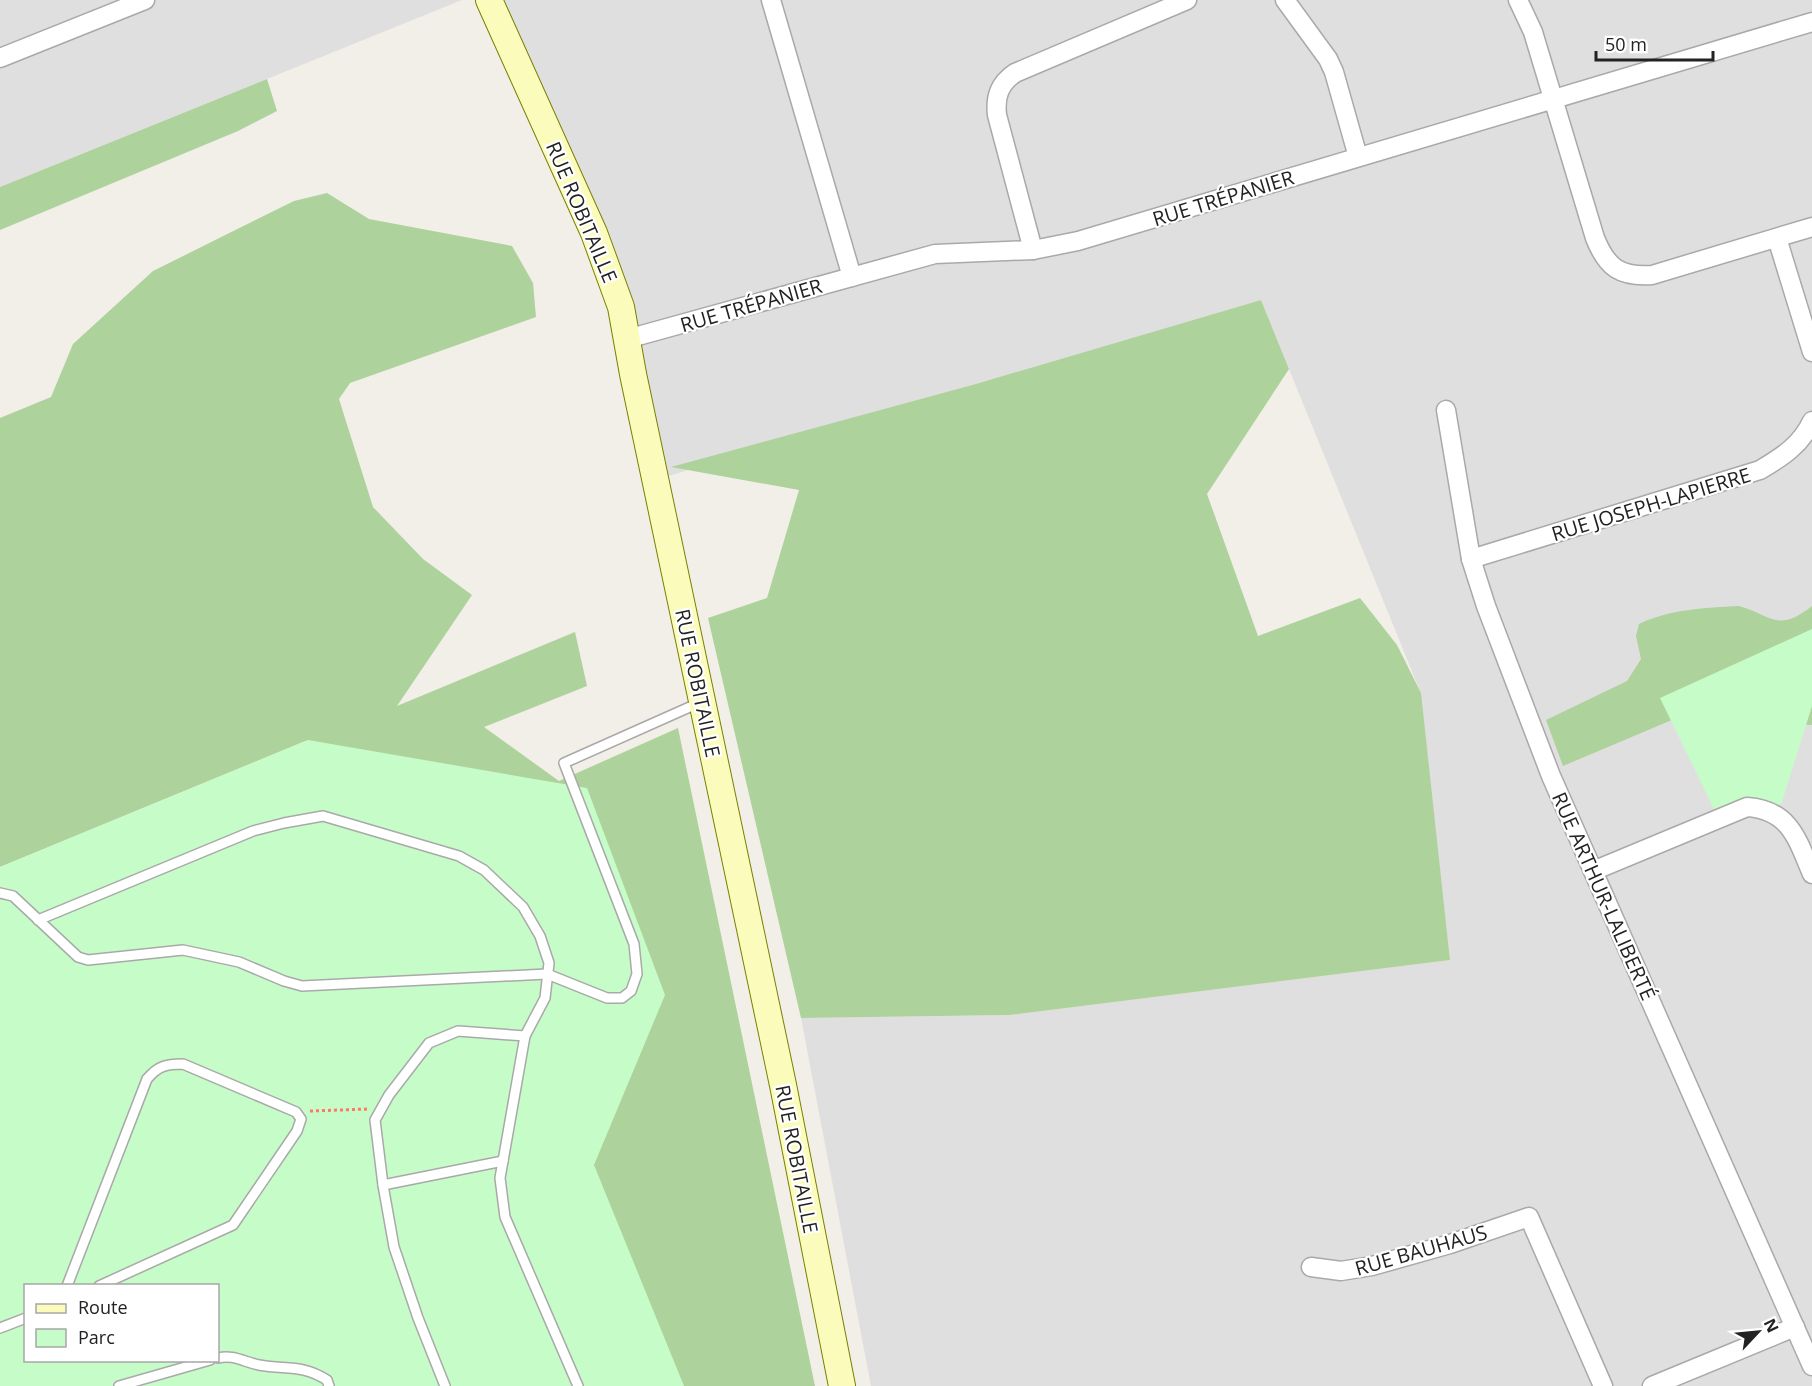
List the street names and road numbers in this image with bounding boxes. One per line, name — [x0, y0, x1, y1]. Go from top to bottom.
street label: RUE ROBITAILLE — [540, 137, 624, 287]
street label: RUE TRÉPANIER — [1149, 163, 1298, 232]
street label: RUE TRÉPANIER — [677, 272, 826, 338]
street label: RUE JOSEPH-LAPIERRE — [1548, 461, 1754, 547]
street label: RUE ROBITAILLE — [669, 606, 727, 760]
street label: RUE ARTHUR-LALIBERTÉ — [1546, 788, 1662, 1004]
street label: RUE ROBITAILLE — [769, 1082, 825, 1236]
street label: RUE BAUHAUS — [1352, 1218, 1490, 1282]

